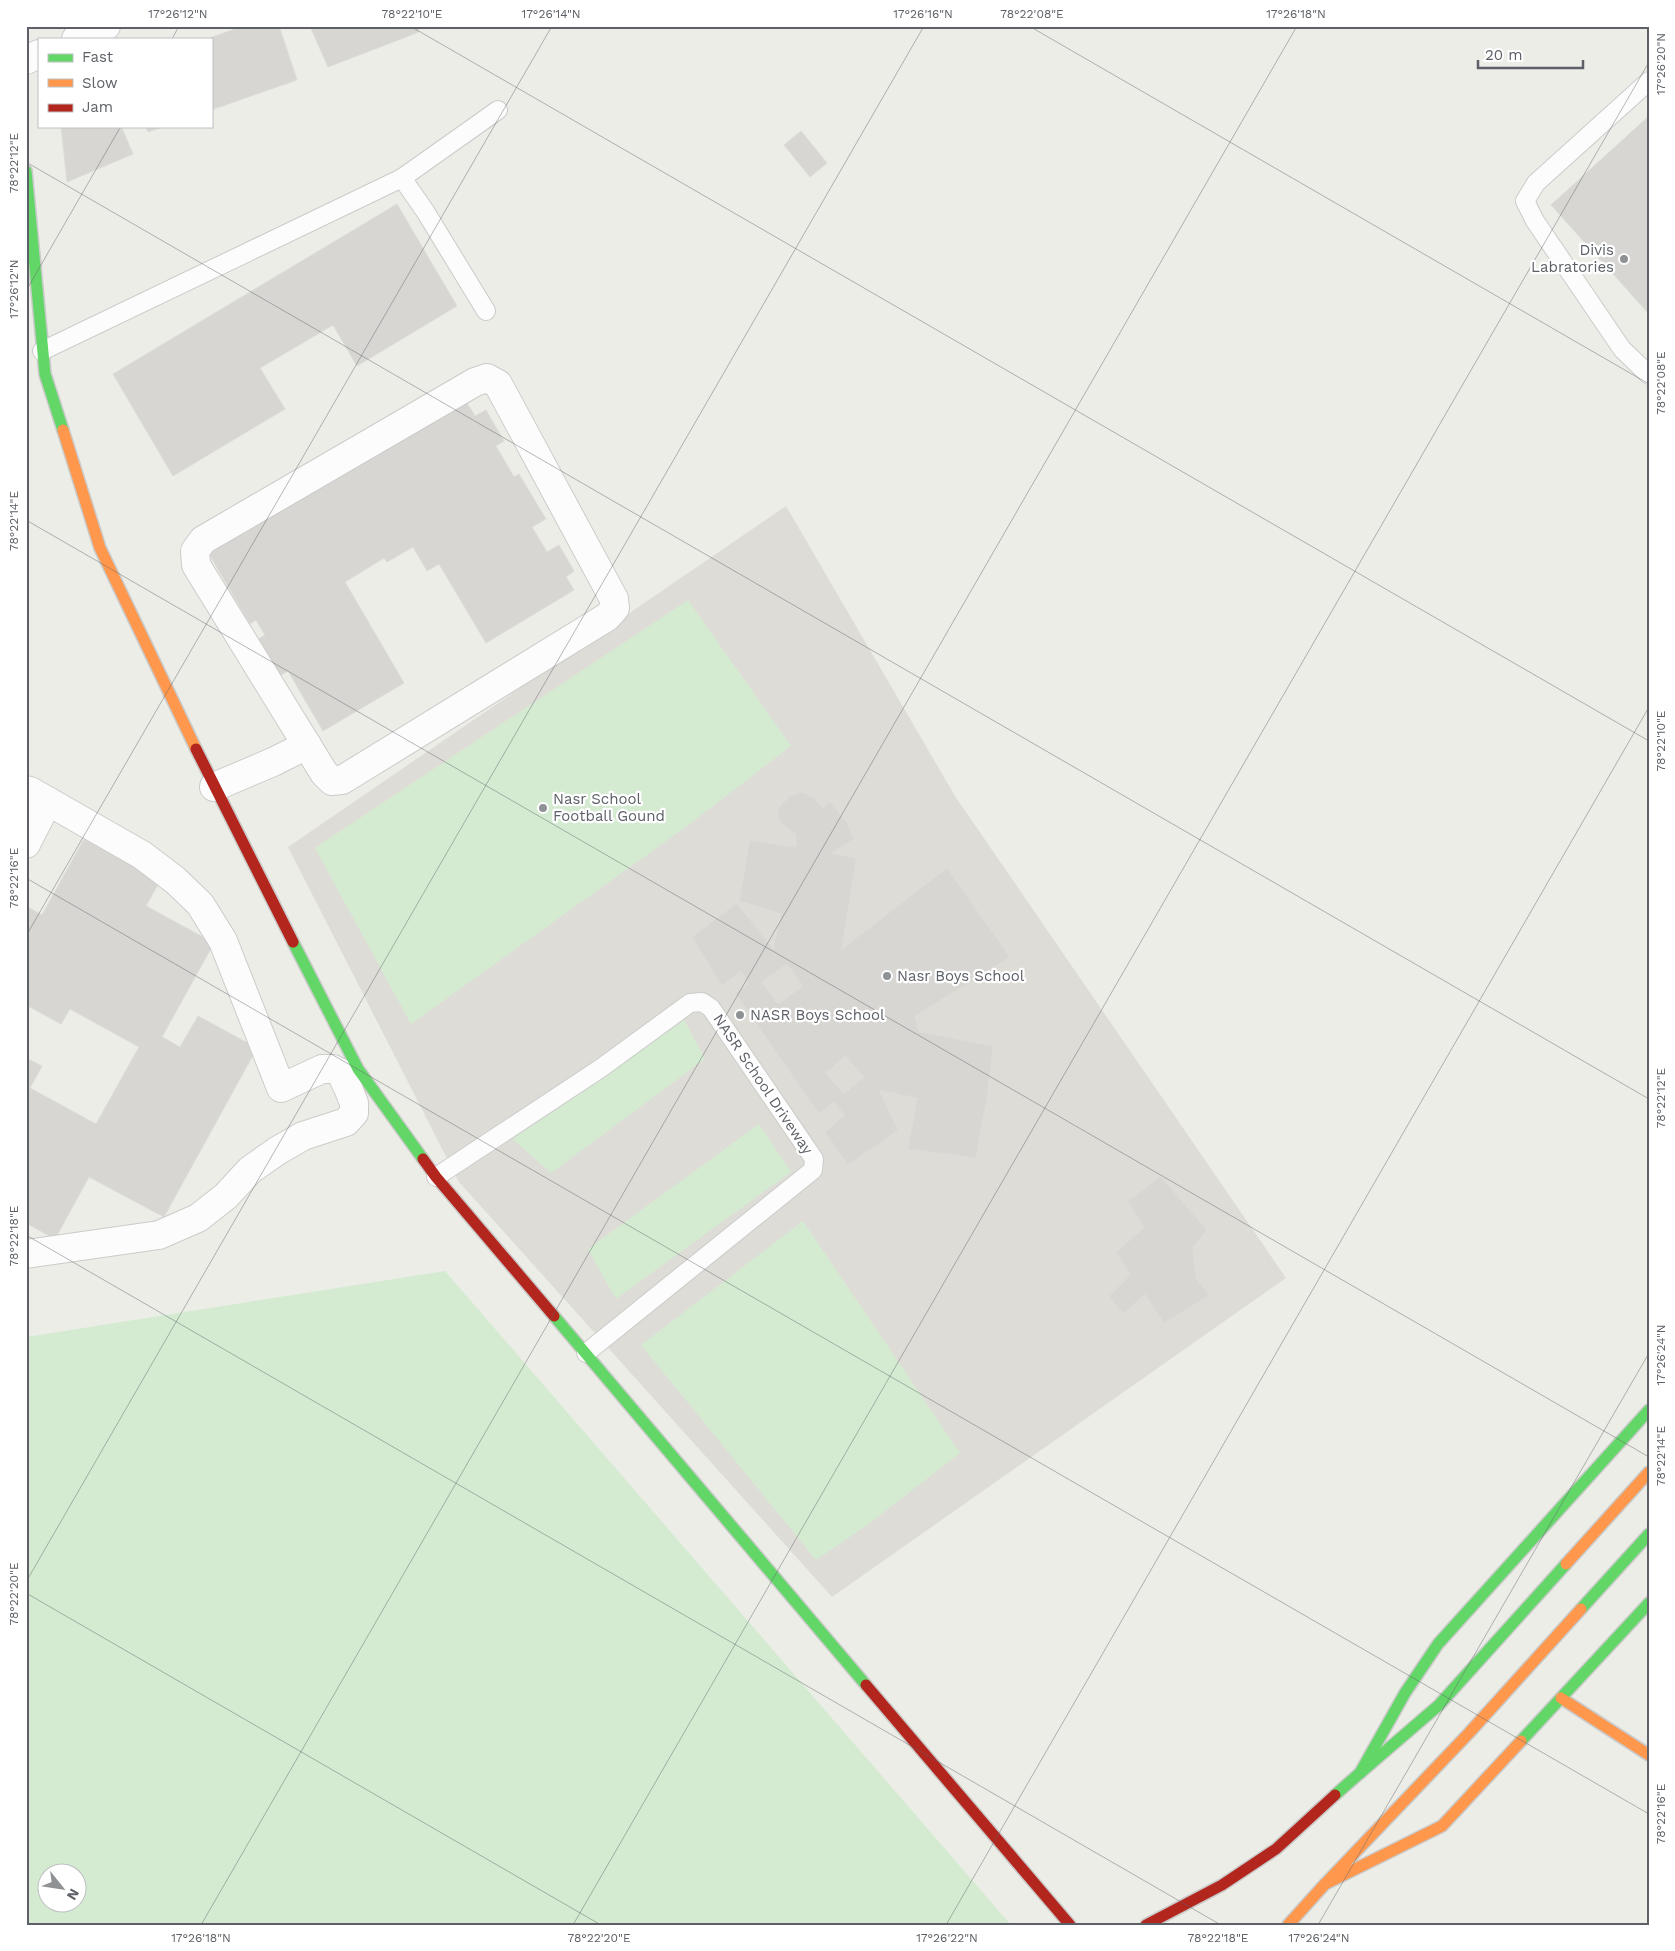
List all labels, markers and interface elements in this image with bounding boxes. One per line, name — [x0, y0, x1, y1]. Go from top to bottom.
text: 17°26'12"N — [148, 7, 208, 21]
text: 78°22'10"E — [382, 7, 443, 21]
text: 17°26'14"N — [521, 7, 581, 21]
text: 17°26'16"N — [893, 7, 953, 21]
text: 78°22'08"E — [1000, 7, 1064, 21]
text: 17°26'18"N — [1266, 7, 1326, 21]
text: 17°26'20"N — [1654, 33, 1668, 95]
legend — [38, 38, 212, 128]
scale bar — [1478, 38, 1582, 70]
text: 20 m — [1485, 46, 1523, 64]
text: Fast — [82, 48, 114, 66]
text: Slow — [82, 74, 118, 92]
text: Jam — [82, 98, 113, 116]
text: 78°22'12"E — [7, 132, 21, 193]
place label: Divis Labratories — [1531, 241, 1614, 276]
marker: Divis Labratories — [1618, 253, 1630, 265]
text: 17°26'12"N — [7, 259, 21, 319]
text: 78°22'08"E — [1654, 351, 1668, 415]
text: 78°22'14"E — [7, 491, 21, 551]
text: 78°22'10"E — [1654, 710, 1668, 771]
place label: Nasr School Football Gound — [553, 790, 665, 825]
marker: Nasr School Football Gound — [537, 802, 549, 814]
text: 78°22'16"E — [7, 847, 21, 908]
place label: Nasr Boys School — [897, 967, 1025, 985]
marker: Nasr Boys School — [881, 970, 893, 982]
place label: NASR Boys School — [750, 1006, 885, 1024]
marker: NASR Boys School — [734, 1009, 746, 1021]
street label: NASR School Driveway — [709, 1010, 817, 1158]
text: 78°22'12"E — [1654, 1067, 1668, 1128]
text: 78°22'18"E — [7, 1205, 21, 1266]
text: 17°26'24"N — [1654, 1324, 1668, 1386]
text: 78°22'14"E — [1654, 1426, 1668, 1486]
text: 78°22'20"E — [7, 1562, 21, 1626]
text: 78°22'16"E — [1654, 1783, 1668, 1844]
north arrow — [38, 1864, 88, 1914]
text: N — [64, 1886, 83, 1903]
text: 17°26'18"N — [171, 1931, 231, 1945]
text: 78°22'20"E — [567, 1931, 631, 1945]
text: 17°26'22"N — [916, 1931, 978, 1945]
text: 78°22'18"E — [1188, 1931, 1249, 1945]
text: 17°26'24"N — [1288, 1931, 1350, 1945]

